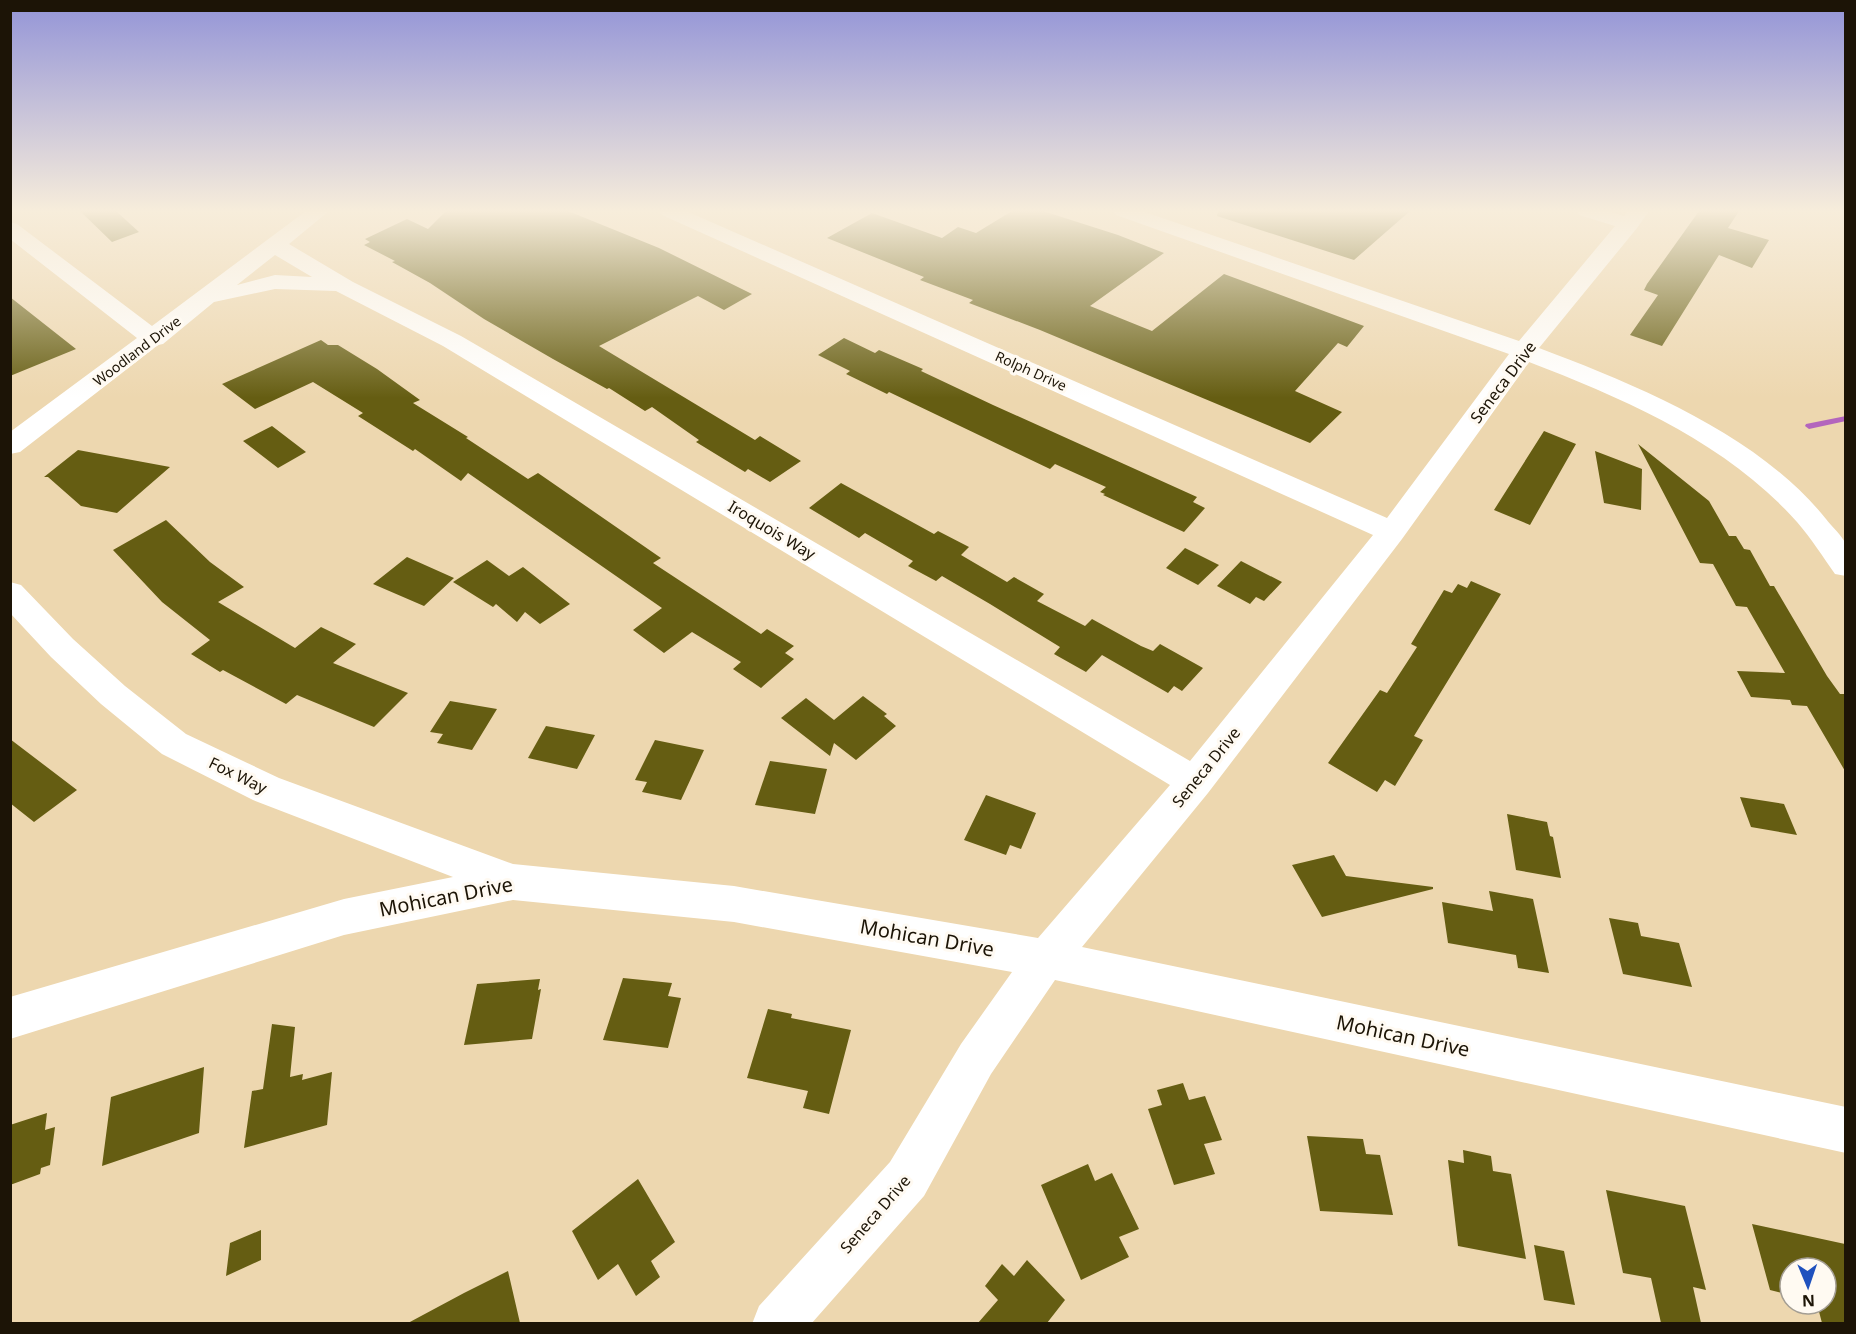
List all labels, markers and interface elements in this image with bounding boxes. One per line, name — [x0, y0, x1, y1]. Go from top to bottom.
street label: Woodland Drive — [89, 311, 185, 390]
street label: Seneca Drive — [1465, 337, 1541, 427]
street label: Rolph Drive — [992, 346, 1070, 395]
street label: Iroquois Way — [724, 495, 821, 565]
street label: Seneca Drive — [1167, 722, 1245, 812]
street label: Fox Way — [205, 752, 271, 799]
street label: Mohican Drive — [377, 870, 515, 923]
street label: Mohican Drive — [858, 912, 996, 963]
street label: Mohican Drive — [1334, 1008, 1472, 1063]
street label: Seneca Drive — [835, 1170, 915, 1258]
north arrow — [1778, 1256, 1838, 1316]
text: N — [1802, 1290, 1815, 1312]

